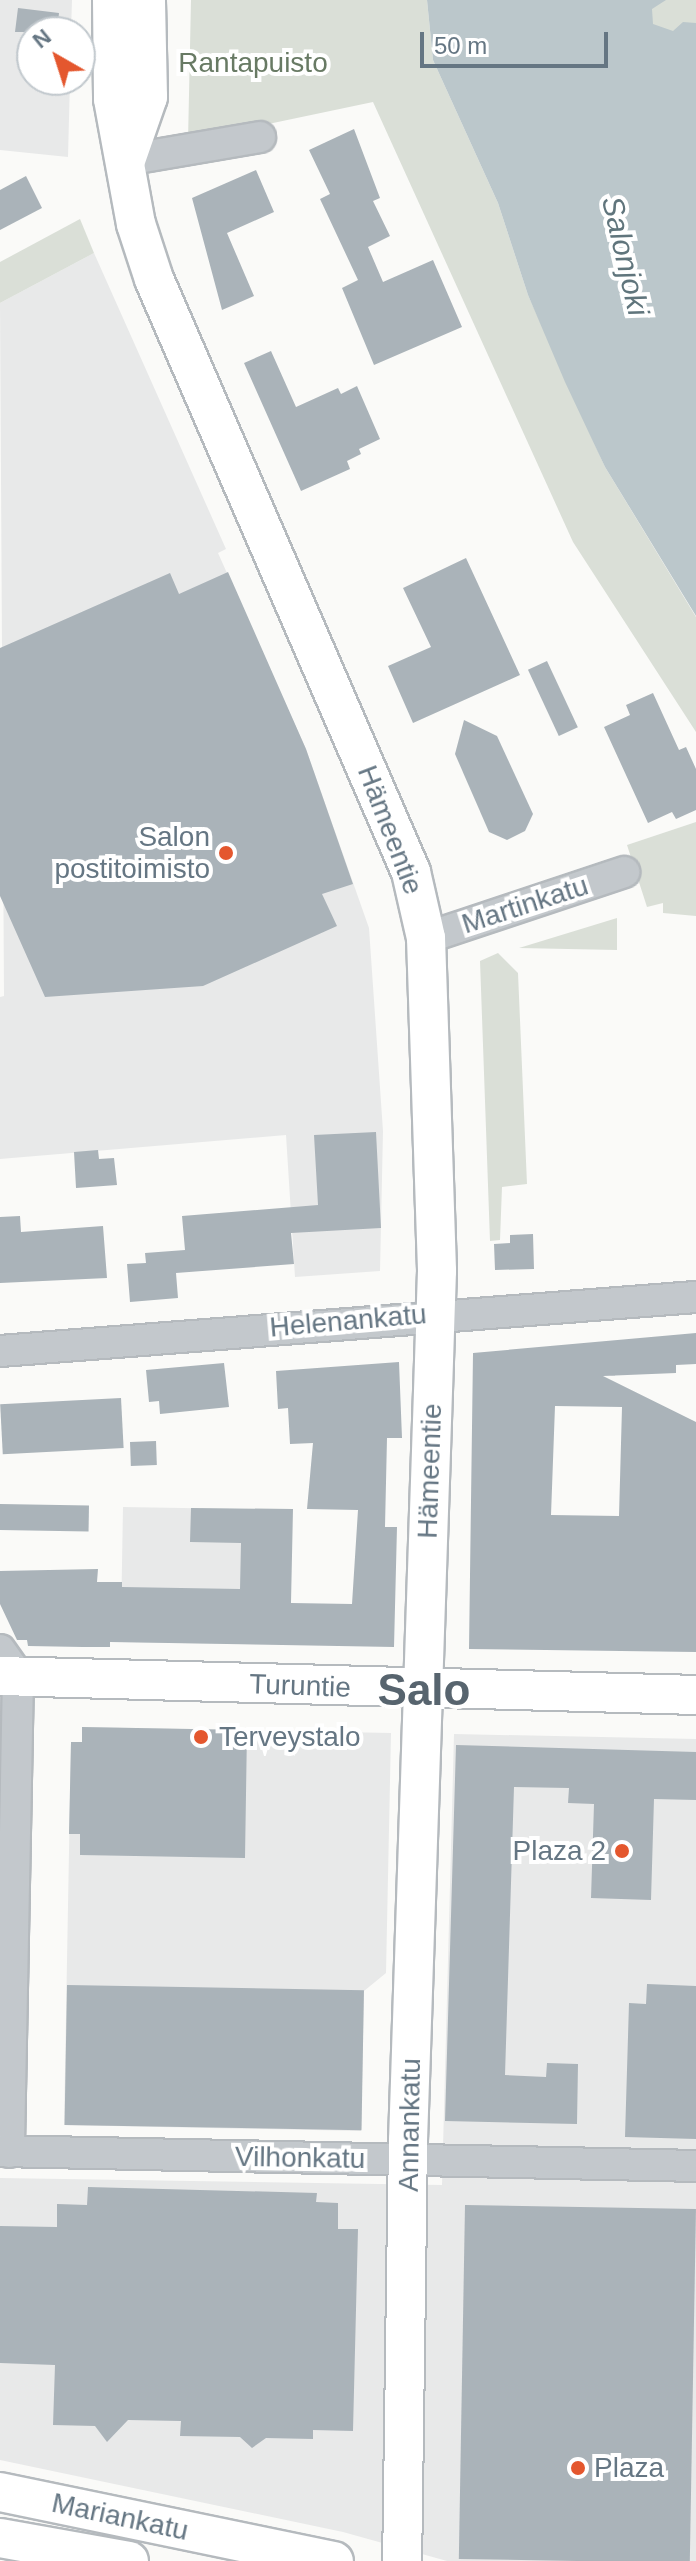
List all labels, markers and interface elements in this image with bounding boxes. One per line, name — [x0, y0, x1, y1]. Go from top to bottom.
north arrow — [16, 16, 96, 96]
scale bar — [424, 16, 612, 66]
text: N — [28, 24, 56, 53]
text: 50 m — [434, 32, 487, 59]
park label: Rantapuisto — [178, 46, 328, 80]
water label: Salonjoki — [594, 193, 656, 319]
street label: Hämeentie — [350, 761, 430, 899]
place label: Salon postitoimisto — [54, 820, 210, 886]
marker: Salon postitoimisto — [217, 844, 235, 862]
street label: Martinkatu — [458, 869, 592, 941]
street label: Helenankatu — [268, 1297, 428, 1345]
street label: Hämeentie — [411, 1403, 449, 1539]
district label: Salo — [378, 1664, 470, 1716]
street label: Turuntie — [249, 1667, 351, 1705]
place label: Terveystalo — [219, 1720, 361, 1754]
marker: Terveystalo — [190, 1726, 212, 1748]
place label: Plaza 2 — [513, 1834, 606, 1868]
marker: Plaza 2 — [613, 1842, 631, 1860]
street label: Annankatu — [392, 2058, 428, 2192]
street label: Vilhonkatu — [235, 2140, 365, 2176]
place label: Plaza — [594, 2451, 664, 2485]
marker: Plaza — [569, 2459, 587, 2477]
street label: Mariankatu — [49, 2486, 191, 2548]

